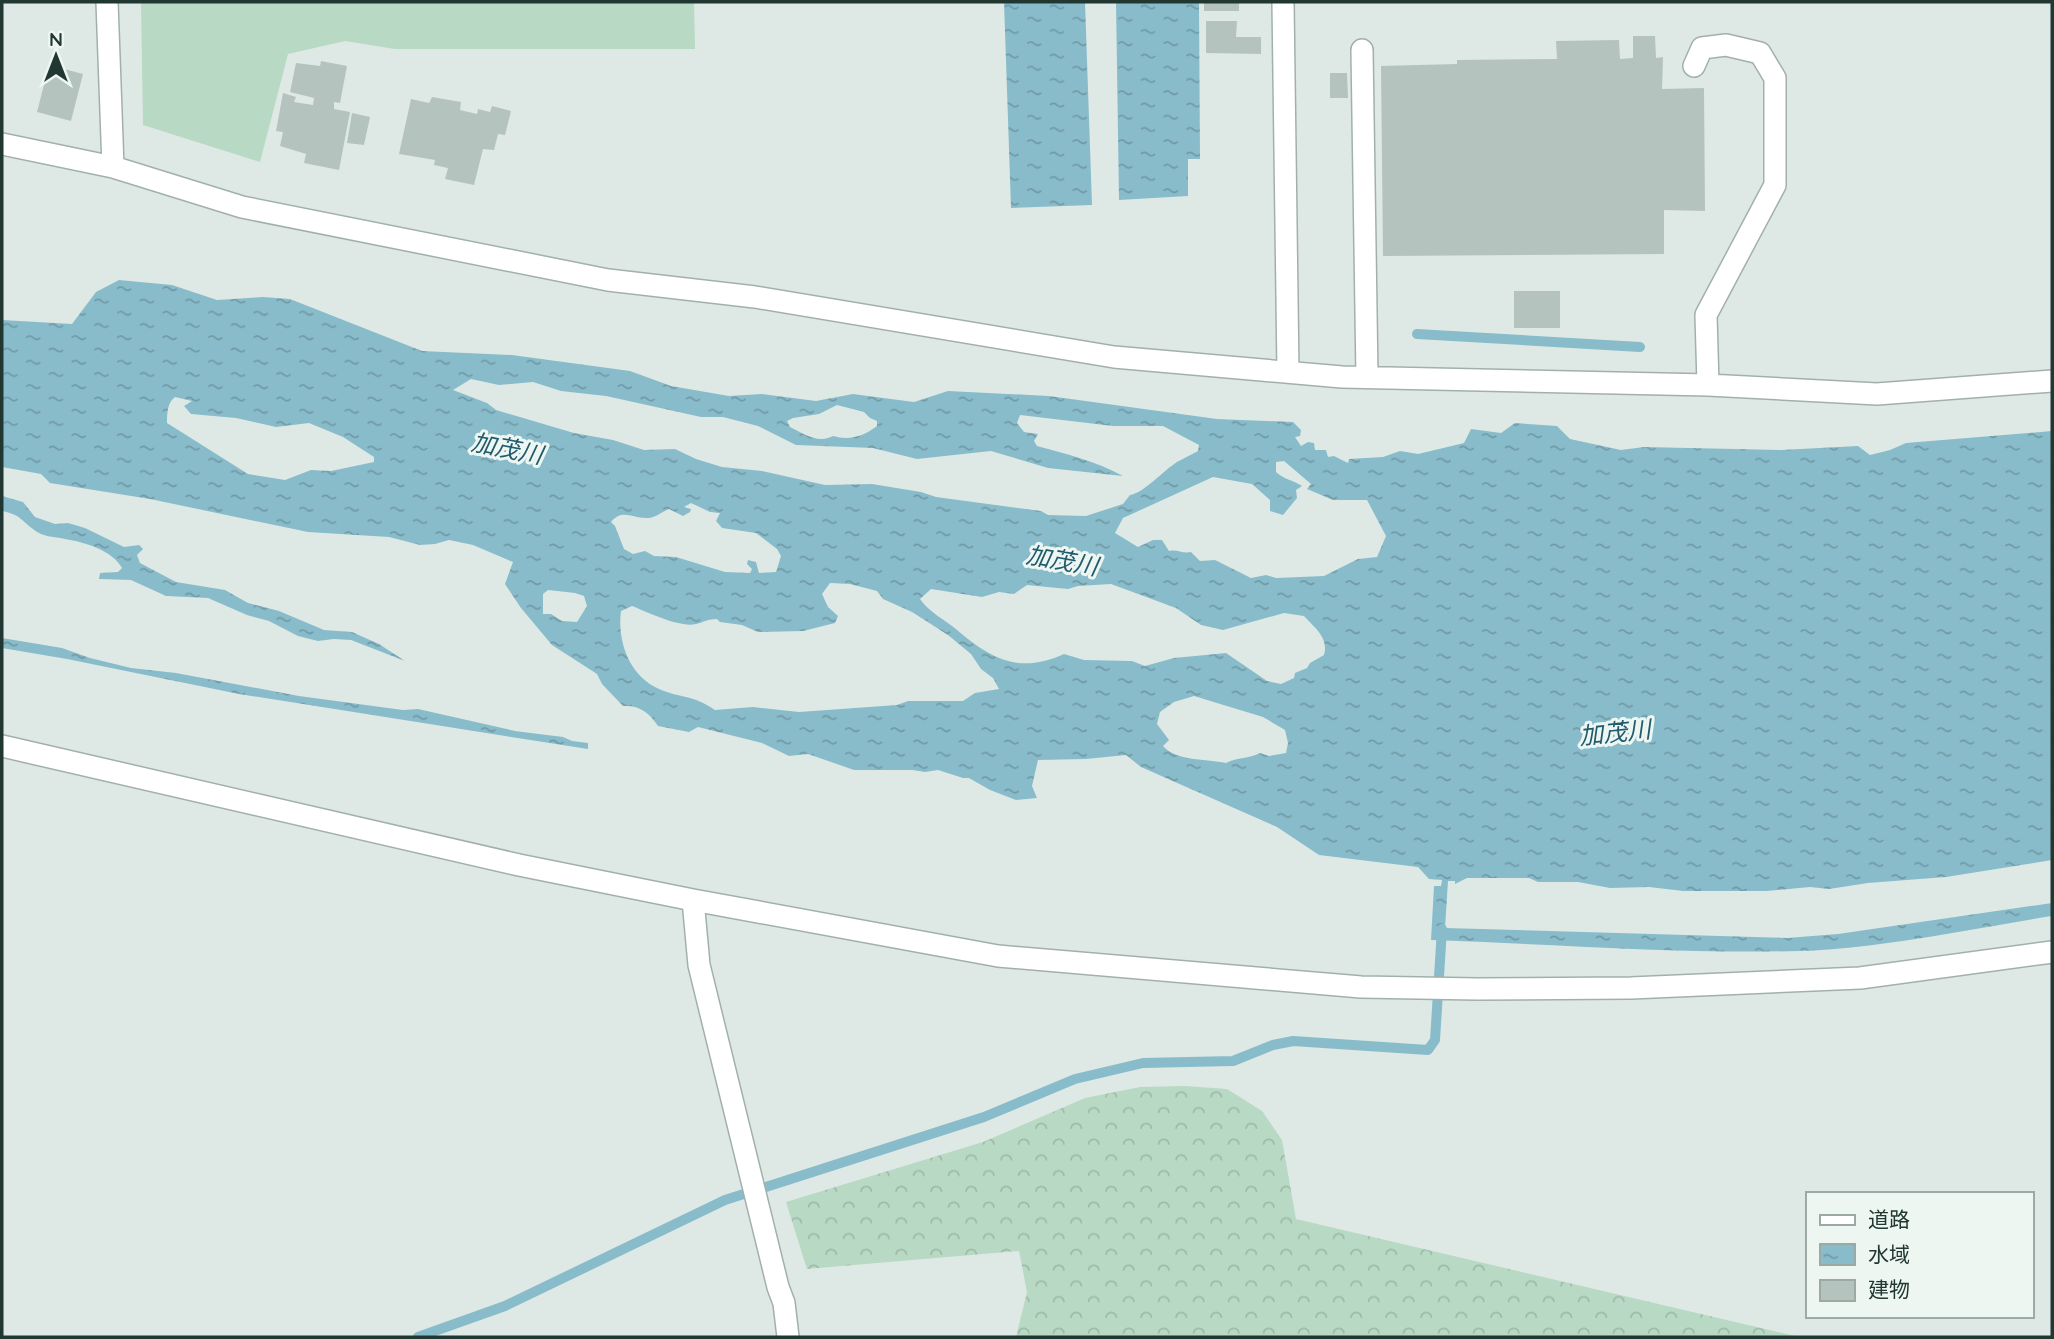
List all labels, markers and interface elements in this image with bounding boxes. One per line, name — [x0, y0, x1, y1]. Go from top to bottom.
north arrow — [21, 21, 91, 91]
text: N — [49, 27, 63, 51]
water label: 加茂川 — [469, 426, 548, 470]
water label: 加茂川 — [1024, 539, 1103, 582]
water label: 加茂川 — [1578, 713, 1655, 751]
legend — [1806, 1192, 2033, 1318]
text: 道路 — [1868, 1206, 1910, 1232]
text: 水域 — [1868, 1241, 1910, 1267]
text: 建物 — [1868, 1276, 1910, 1302]

